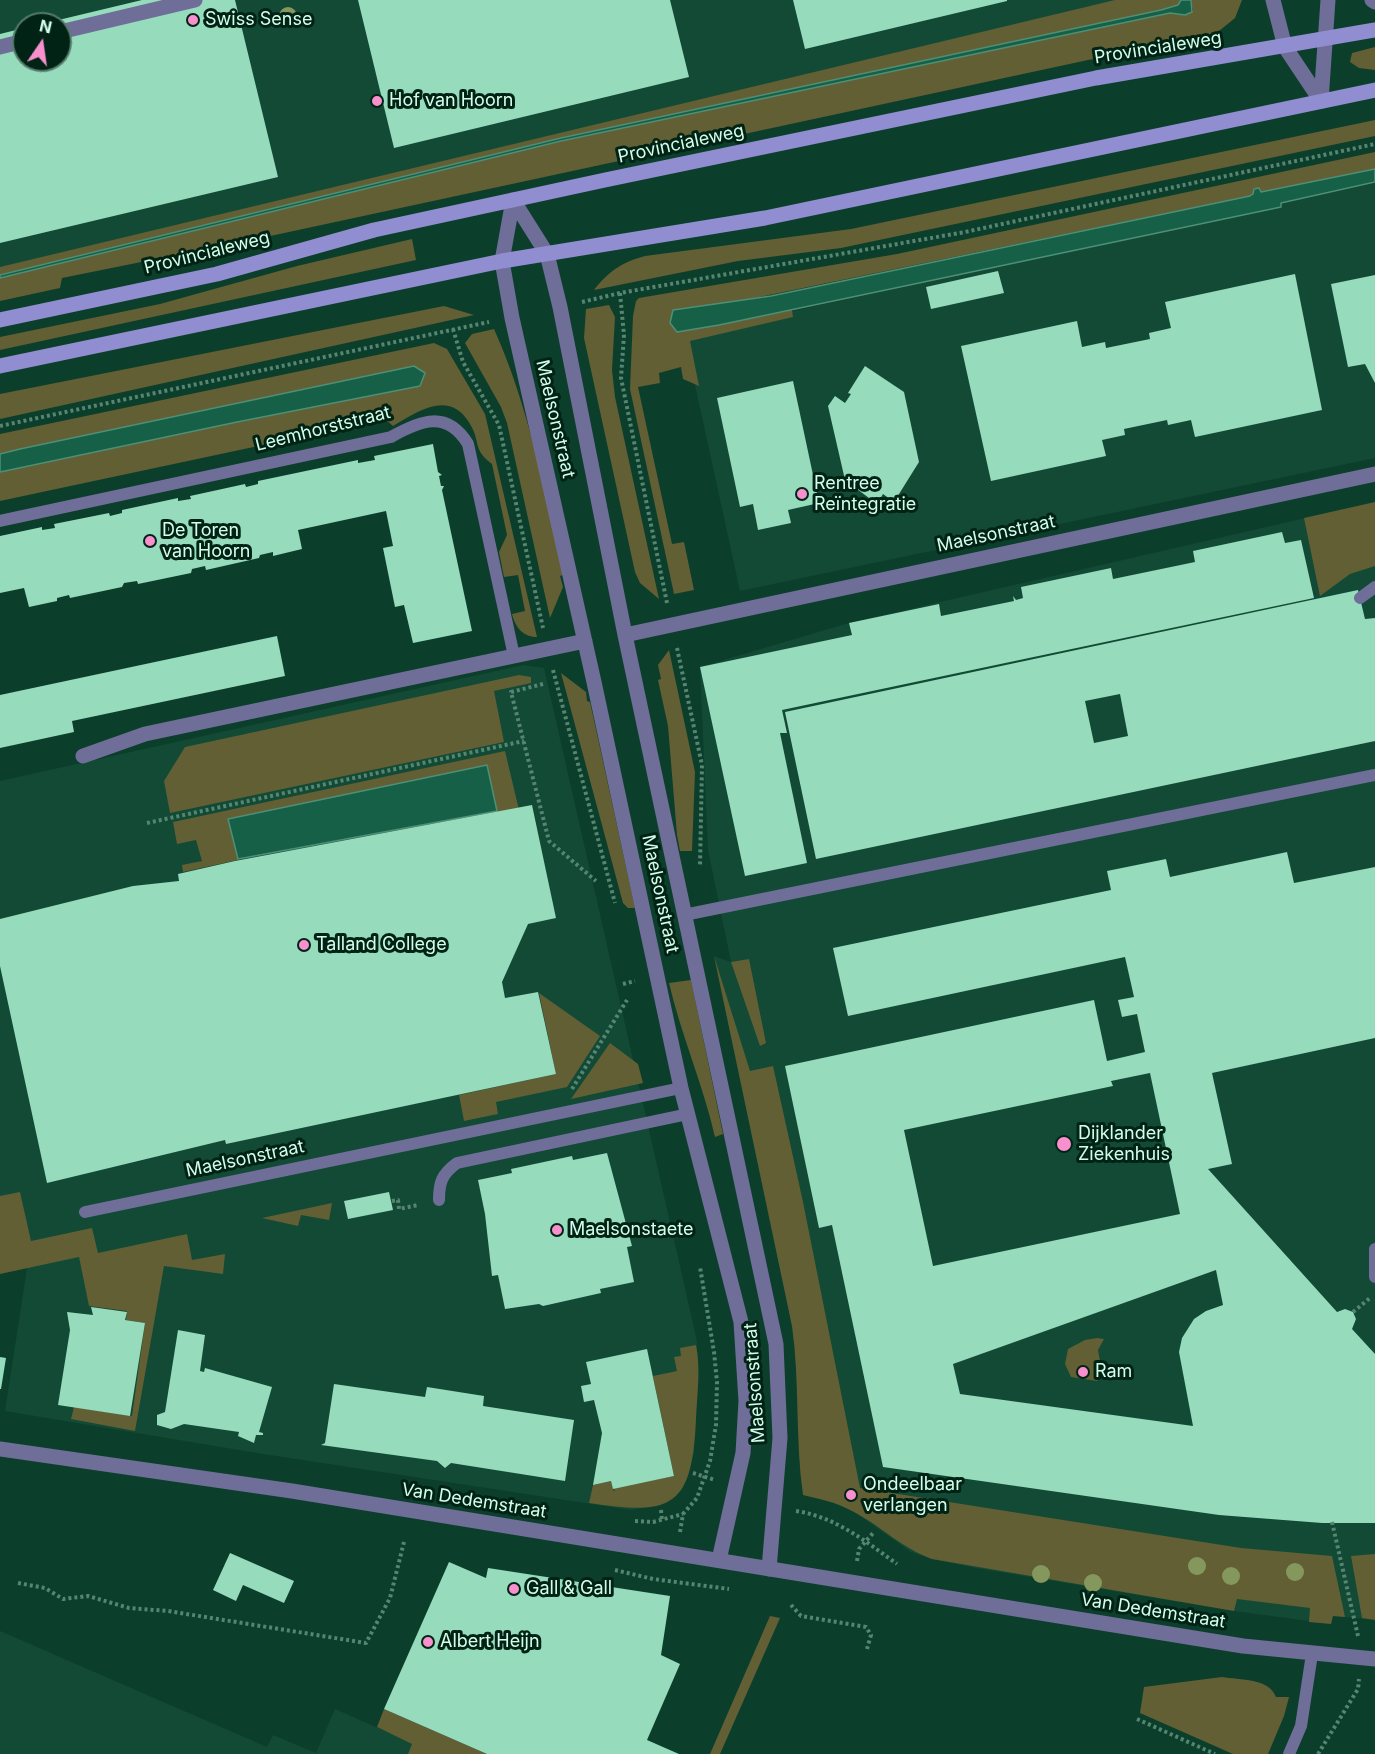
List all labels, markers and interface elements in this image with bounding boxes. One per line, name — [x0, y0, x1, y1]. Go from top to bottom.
place label: Swiss Sense — [205, 9, 312, 31]
north arrow — [12, 12, 72, 72]
marker: Swiss Sense — [186, 13, 200, 27]
text: N — [37, 15, 54, 38]
street label: Provincialeweg — [1093, 27, 1223, 69]
place label: Hof van Hoorn — [389, 90, 513, 112]
marker: Hof van Hoorn — [370, 94, 384, 108]
street label: Provincialeweg — [616, 120, 746, 168]
street label: Provincialeweg — [142, 227, 272, 279]
street label: Maelsonstraat — [531, 358, 579, 480]
street label: Leemhorststraat — [253, 402, 393, 456]
place label: Rentree Reïntegratie — [814, 473, 916, 516]
marker: Rentree Reïntegratie — [795, 487, 809, 501]
street label: Maelsonstraat — [935, 511, 1057, 557]
place label: De Toren van Hoorn — [162, 520, 250, 562]
marker: De Toren van Hoorn — [143, 534, 157, 548]
street label: Maelsonstraat — [637, 833, 683, 955]
place label: Talland College — [316, 934, 447, 956]
marker: Talland College — [297, 938, 311, 952]
place label: Dijklander Ziekenhuis — [1078, 1123, 1170, 1166]
marker: Dijklander Ziekenhuis — [1055, 1135, 1073, 1153]
street label: Maelsonstraat — [184, 1136, 306, 1182]
place label: Maelsonstaete — [569, 1219, 693, 1241]
marker: Maelsonstaete — [550, 1223, 564, 1237]
street label: Maelsonstraat — [740, 1322, 770, 1444]
place label: Ram — [1095, 1361, 1132, 1383]
marker: Ram — [1076, 1365, 1090, 1379]
place label: Ondeelbaar verlangen — [863, 1474, 962, 1516]
street label: Van Dedemstraat — [400, 1479, 548, 1523]
marker: Ondeelbaar verlangen — [844, 1488, 858, 1502]
place label: Gall & Gall — [526, 1578, 612, 1600]
marker: Gall & Gall — [507, 1582, 521, 1596]
street label: Van Dedemstraat — [1079, 1589, 1227, 1633]
place label: Albert Heijn — [440, 1631, 540, 1653]
marker: Albert Heijn — [421, 1635, 435, 1649]

